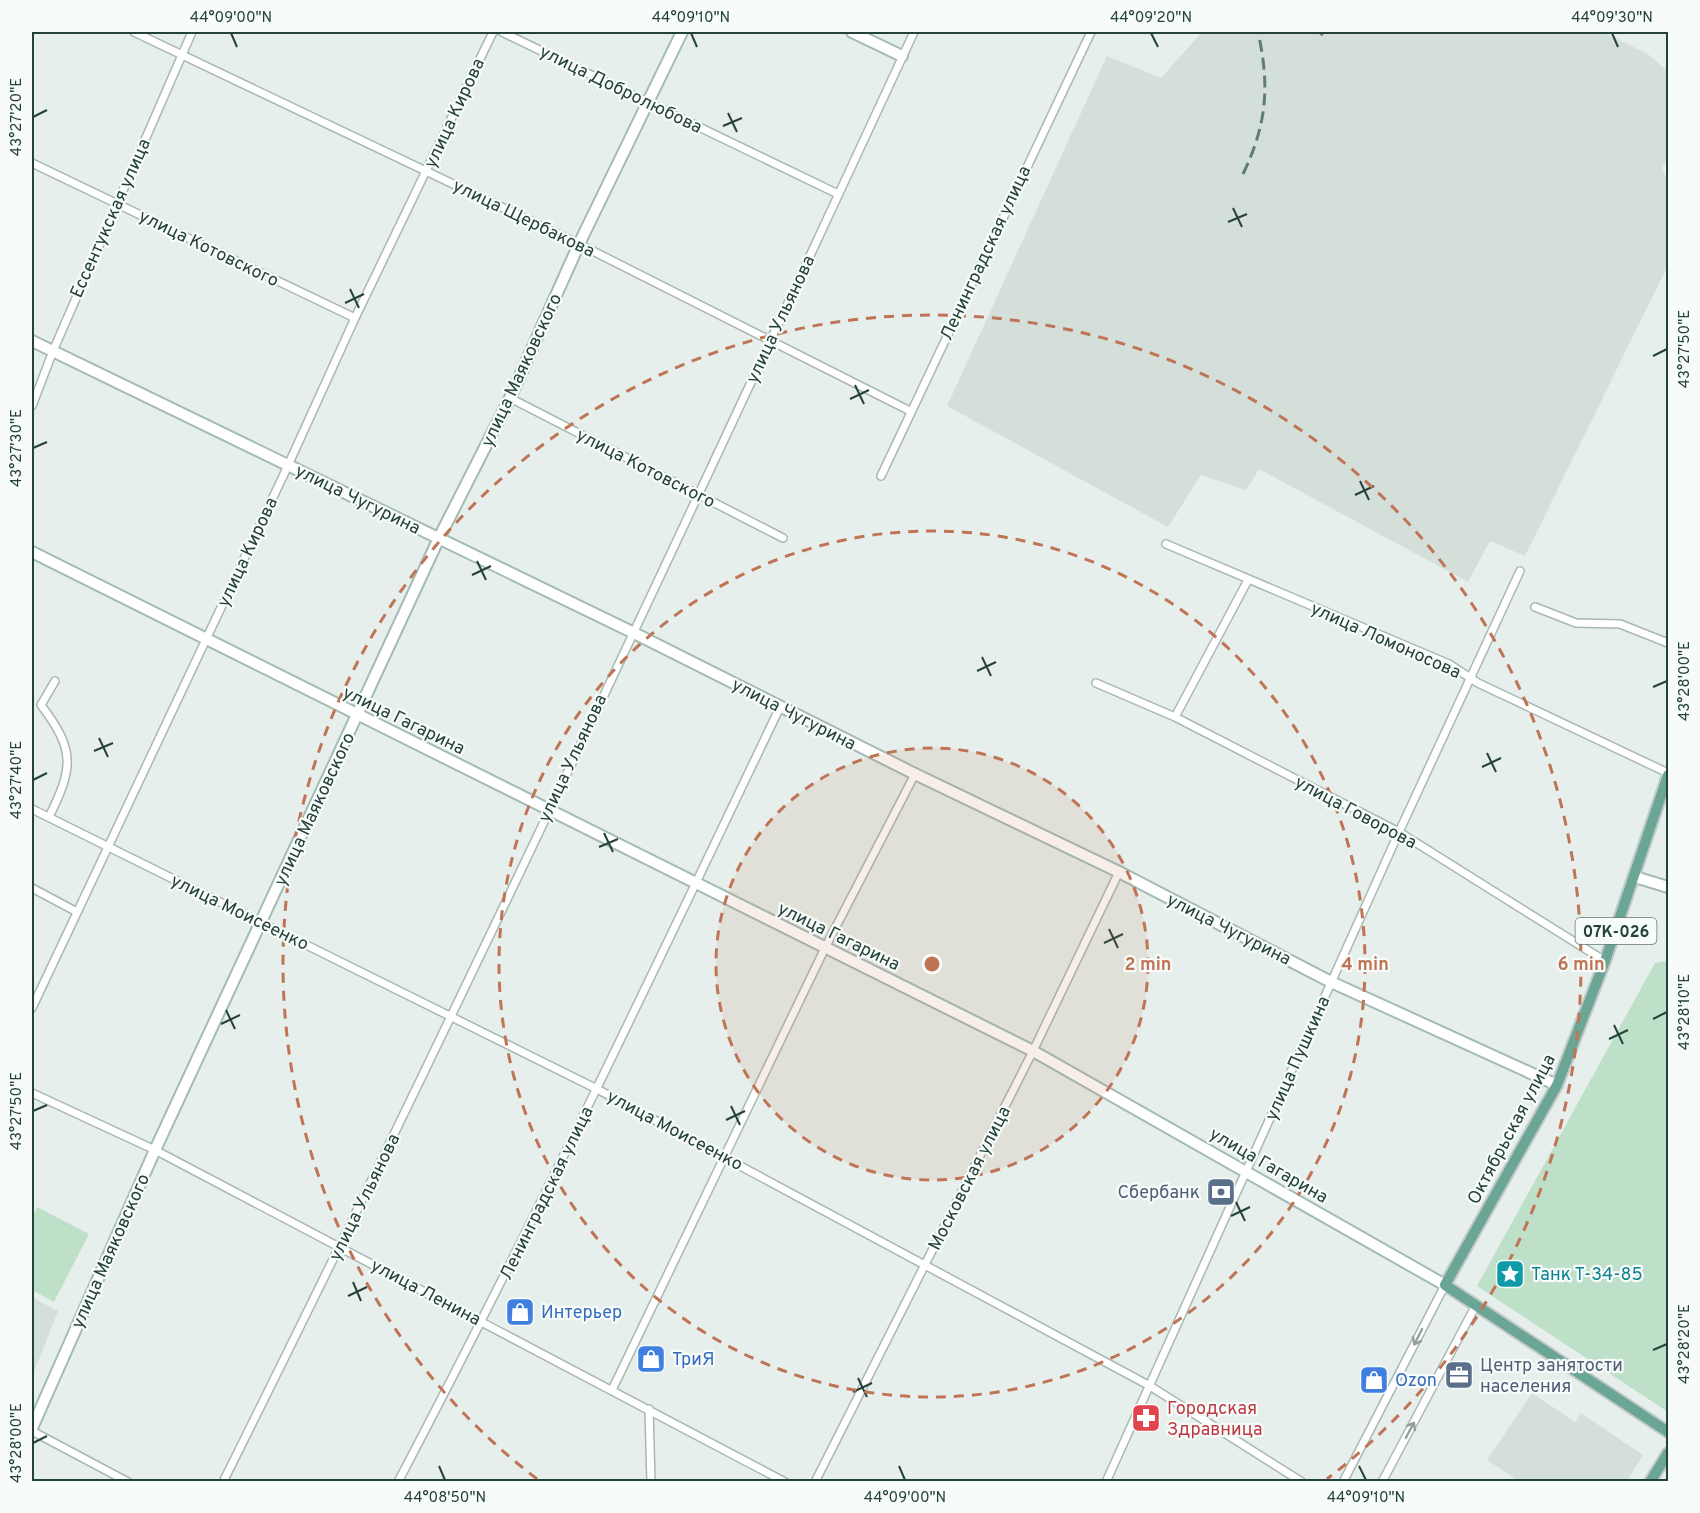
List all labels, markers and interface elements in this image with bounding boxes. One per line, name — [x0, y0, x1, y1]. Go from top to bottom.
text: 44°09'00"N — [190, 9, 272, 28]
text: 44°09'10"N — [652, 9, 730, 28]
text: 44°09'20"N — [1110, 9, 1192, 28]
text: 44°09'30"N — [1571, 9, 1653, 28]
street label: улица Добролюбова — [535, 41, 706, 140]
street label: улица Кирова — [420, 55, 491, 172]
text: 43°27'20"E — [8, 78, 27, 156]
street label: Ессентукская улица — [66, 135, 157, 302]
street label: Ленинградская улица — [936, 162, 1037, 345]
street label: улица Щербакова — [448, 175, 598, 264]
street label: улица Котовского — [135, 205, 282, 293]
street label: улица Ульянова — [742, 252, 821, 387]
street label: улица Маяковского — [477, 290, 568, 451]
text: 43°27'50"E — [1676, 310, 1695, 388]
text: 43°27'30"E — [8, 409, 27, 487]
street label: улица Котовского — [572, 424, 719, 514]
street label: улица Чугурина — [291, 460, 424, 541]
street label: улица Кирова — [213, 494, 284, 611]
street label: улица Ломоносова — [1307, 598, 1464, 685]
text: 43°28'00"E — [1676, 641, 1695, 721]
street label: улица Чугурина — [727, 674, 859, 757]
street label: улица Гагарина — [338, 682, 468, 761]
street label: улица Ульянова — [534, 691, 613, 826]
street label: улица Маяковского — [270, 729, 361, 890]
text: 43°27'40"E — [8, 741, 27, 819]
street label: улица Говорова — [1290, 771, 1420, 855]
street label: улица Моисеенко — [166, 870, 312, 957]
street label: улица Чугурина — [1162, 889, 1294, 972]
street label: улица Гагарина — [773, 898, 903, 977]
road number: 07К-026 — [1576, 918, 1656, 944]
centre of rings — [922, 954, 942, 974]
text: 2 min — [1124, 954, 1172, 977]
text: 4 min — [1341, 954, 1389, 977]
text: 6 min — [1557, 954, 1605, 977]
text: 43°28'10"E — [1676, 974, 1695, 1050]
street label: улица Пушкина — [1261, 993, 1336, 1124]
street label: Октябрьская улица — [1463, 1051, 1562, 1209]
text: 43°27'50"E — [8, 1072, 27, 1150]
street label: улица Моисеенко — [602, 1086, 746, 1177]
street label: Ленинградская улица — [495, 1103, 599, 1284]
street label: Московская улица — [924, 1103, 1017, 1255]
street label: улица Гагарина — [1205, 1123, 1332, 1210]
street label: улица Ульянова — [325, 1130, 406, 1265]
street label: улица Маяковского — [67, 1171, 156, 1333]
bank icon: Сбербанк — [1205, 1176, 1237, 1208]
place label: Сбербанк — [1117, 1182, 1200, 1205]
street label: улица Ленина — [366, 1255, 484, 1332]
place icon: Танк Т-34-85 — [1494, 1258, 1526, 1290]
place label: Танк Т-34-85 — [1531, 1264, 1643, 1287]
shop icon: Интерьер — [504, 1296, 536, 1328]
place label: Интерьер — [541, 1302, 622, 1325]
text: 43°28'20"E — [1676, 1304, 1695, 1384]
one-way arrow — [1412, 1327, 1423, 1345]
shop icon: ТриЯ — [635, 1343, 667, 1375]
place label: ТриЯ — [672, 1349, 715, 1372]
place label: Центр занятости населения — [1480, 1355, 1623, 1399]
office icon: Центр занятости населения — [1443, 1359, 1475, 1391]
shop icon: Ozon — [1358, 1364, 1390, 1396]
place label: Ozon — [1395, 1370, 1437, 1393]
place label: Городская Здравница — [1167, 1398, 1263, 1442]
pharmacy icon: Городская Здравница — [1130, 1402, 1162, 1434]
text: 43°28'00"E — [8, 1403, 27, 1483]
one-way arrow — [1404, 1422, 1416, 1439]
text: 44°08'50"N — [404, 1489, 486, 1508]
text: 44°09'00"N — [864, 1489, 946, 1508]
text: 44°09'10"N — [1327, 1489, 1405, 1508]

